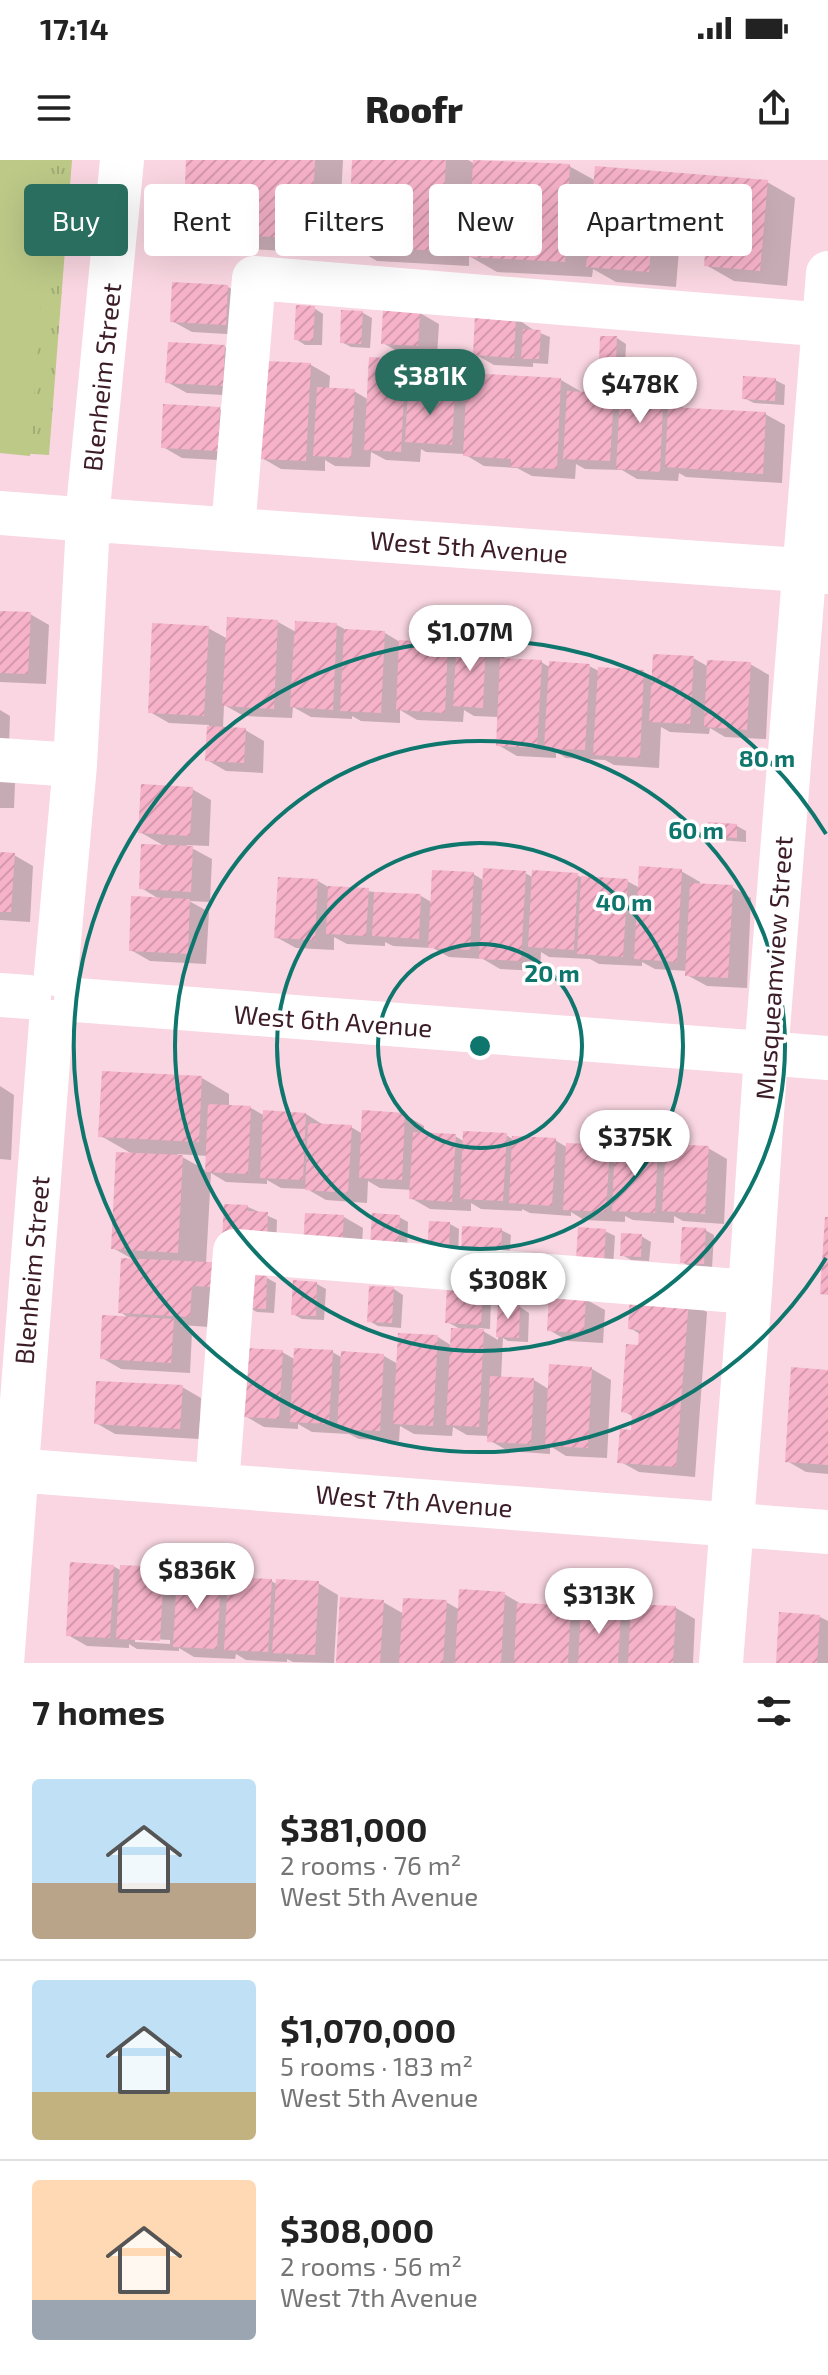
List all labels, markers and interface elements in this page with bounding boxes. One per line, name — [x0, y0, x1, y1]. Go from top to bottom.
text: 17:14 — [40, 10, 109, 46]
icon: menu — [32, 86, 76, 130]
icon: share — [752, 86, 796, 130]
text: Roofr — [365, 87, 463, 130]
chip: Buy — [24, 184, 128, 256]
chip: Rent — [144, 184, 259, 256]
chip: Filters — [275, 184, 413, 256]
chip: New — [429, 184, 542, 256]
chip: Apartment — [558, 184, 752, 256]
street label: Blenheim Street — [76, 281, 126, 473]
pin: $381K — [374, 349, 486, 417]
pin: $478K — [584, 357, 696, 425]
text: $381K — [393, 359, 467, 390]
text: $478K — [601, 367, 679, 398]
street label: West 5th Avenue — [369, 524, 569, 568]
pin: $1.07M — [405, 605, 535, 673]
text: $1.07M — [427, 615, 513, 646]
text: 80 m — [739, 743, 795, 772]
text: 60 m — [668, 815, 724, 844]
street label: Musqueamview Street — [748, 835, 798, 1101]
text: 40 m — [596, 887, 652, 916]
text: 20 m — [524, 958, 580, 987]
street label: West 6th Avenue — [233, 998, 433, 1042]
centre of rings — [466, 1032, 494, 1060]
pin: $375K — [579, 1110, 691, 1178]
text: $375K — [598, 1120, 672, 1151]
street label: Blenheim Street — [7, 1174, 55, 1366]
pin: $308K — [452, 1253, 564, 1321]
text: $308K — [469, 1263, 547, 1294]
street label: West 7th Avenue — [314, 1478, 514, 1522]
pin: $836K — [141, 1543, 253, 1611]
text: $836K — [158, 1553, 236, 1584]
pin: $313K — [543, 1568, 655, 1636]
text: $313K — [563, 1578, 635, 1609]
icon: filters — [752, 1689, 796, 1733]
text: 7 homes — [32, 1691, 165, 1732]
text: $381,000 — [280, 1808, 427, 1849]
icon: home — [96, 1811, 192, 1907]
text: 2 rooms · 76 m² — [280, 1849, 461, 1880]
text: West 5th Avenue — [280, 1880, 478, 1911]
text: $1,070,000 — [280, 2009, 456, 2050]
icon: home — [96, 2012, 192, 2108]
text: 5 rooms · 183 m² — [280, 2050, 473, 2081]
text: West 5th Avenue — [280, 2081, 478, 2112]
text: $308,000 — [280, 2209, 434, 2250]
icon: home — [96, 2212, 192, 2308]
text: 2 rooms · 56 m² — [280, 2250, 462, 2281]
text: West 7th Avenue — [280, 2281, 478, 2312]

